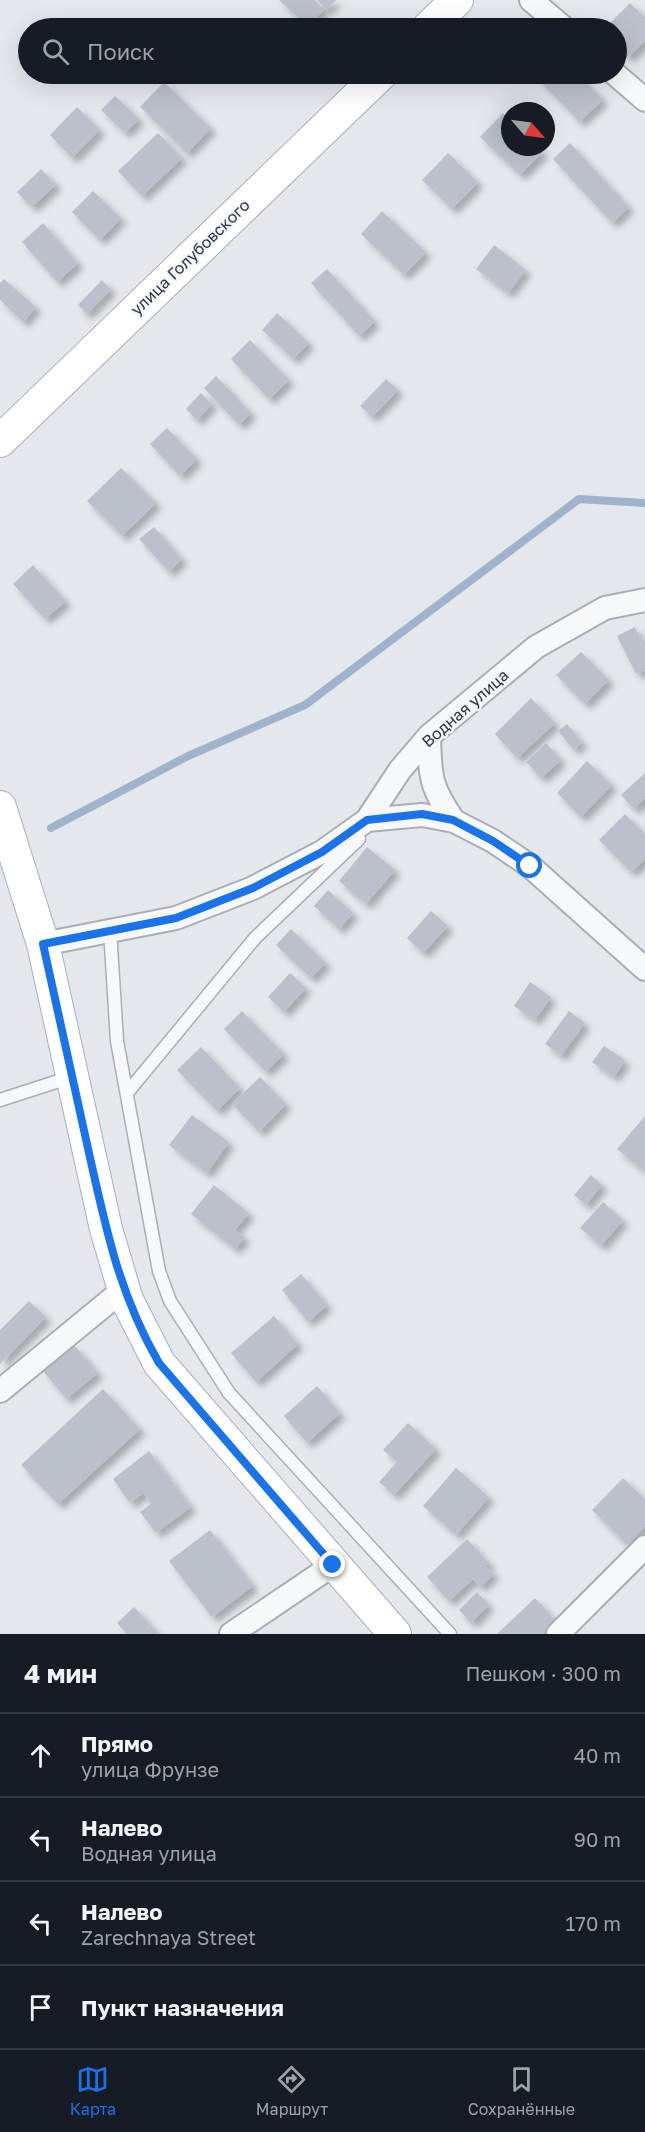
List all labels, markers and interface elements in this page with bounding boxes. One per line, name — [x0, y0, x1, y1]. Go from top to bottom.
search box — [18, 18, 627, 84]
icon: search — [39, 35, 72, 68]
text: Поиск — [87, 38, 155, 65]
north arrow — [501, 102, 555, 156]
street label: улица Голубовского — [126, 195, 254, 319]
street label: Водная улица — [417, 665, 513, 751]
route start — [516, 852, 542, 878]
route end — [319, 1551, 345, 1577]
text: 4 мин — [24, 1658, 97, 1689]
text: Пешком · 300 m — [466, 1661, 621, 1685]
text: Прямо — [81, 1730, 153, 1757]
icon: ahead — [24, 1739, 57, 1772]
text: 40 m — [574, 1743, 621, 1767]
text: улица Фрунзе — [81, 1757, 219, 1781]
text: Налево — [81, 1814, 163, 1841]
icon: left — [24, 1823, 57, 1856]
text: 90 m — [574, 1827, 621, 1851]
text: Водная улица — [81, 1841, 217, 1865]
text: Налево — [81, 1898, 163, 1925]
icon: left — [24, 1907, 57, 1940]
text: 170 m — [566, 1911, 621, 1935]
text: Zarechnaya Street — [81, 1925, 256, 1949]
icon: arrive — [24, 1991, 57, 2024]
text: Пункт назначения — [81, 1994, 284, 2021]
tab: Карта — [70, 2063, 116, 2119]
tab: Маршрут — [256, 2063, 328, 2119]
tab: Сохранённые — [468, 2063, 575, 2119]

